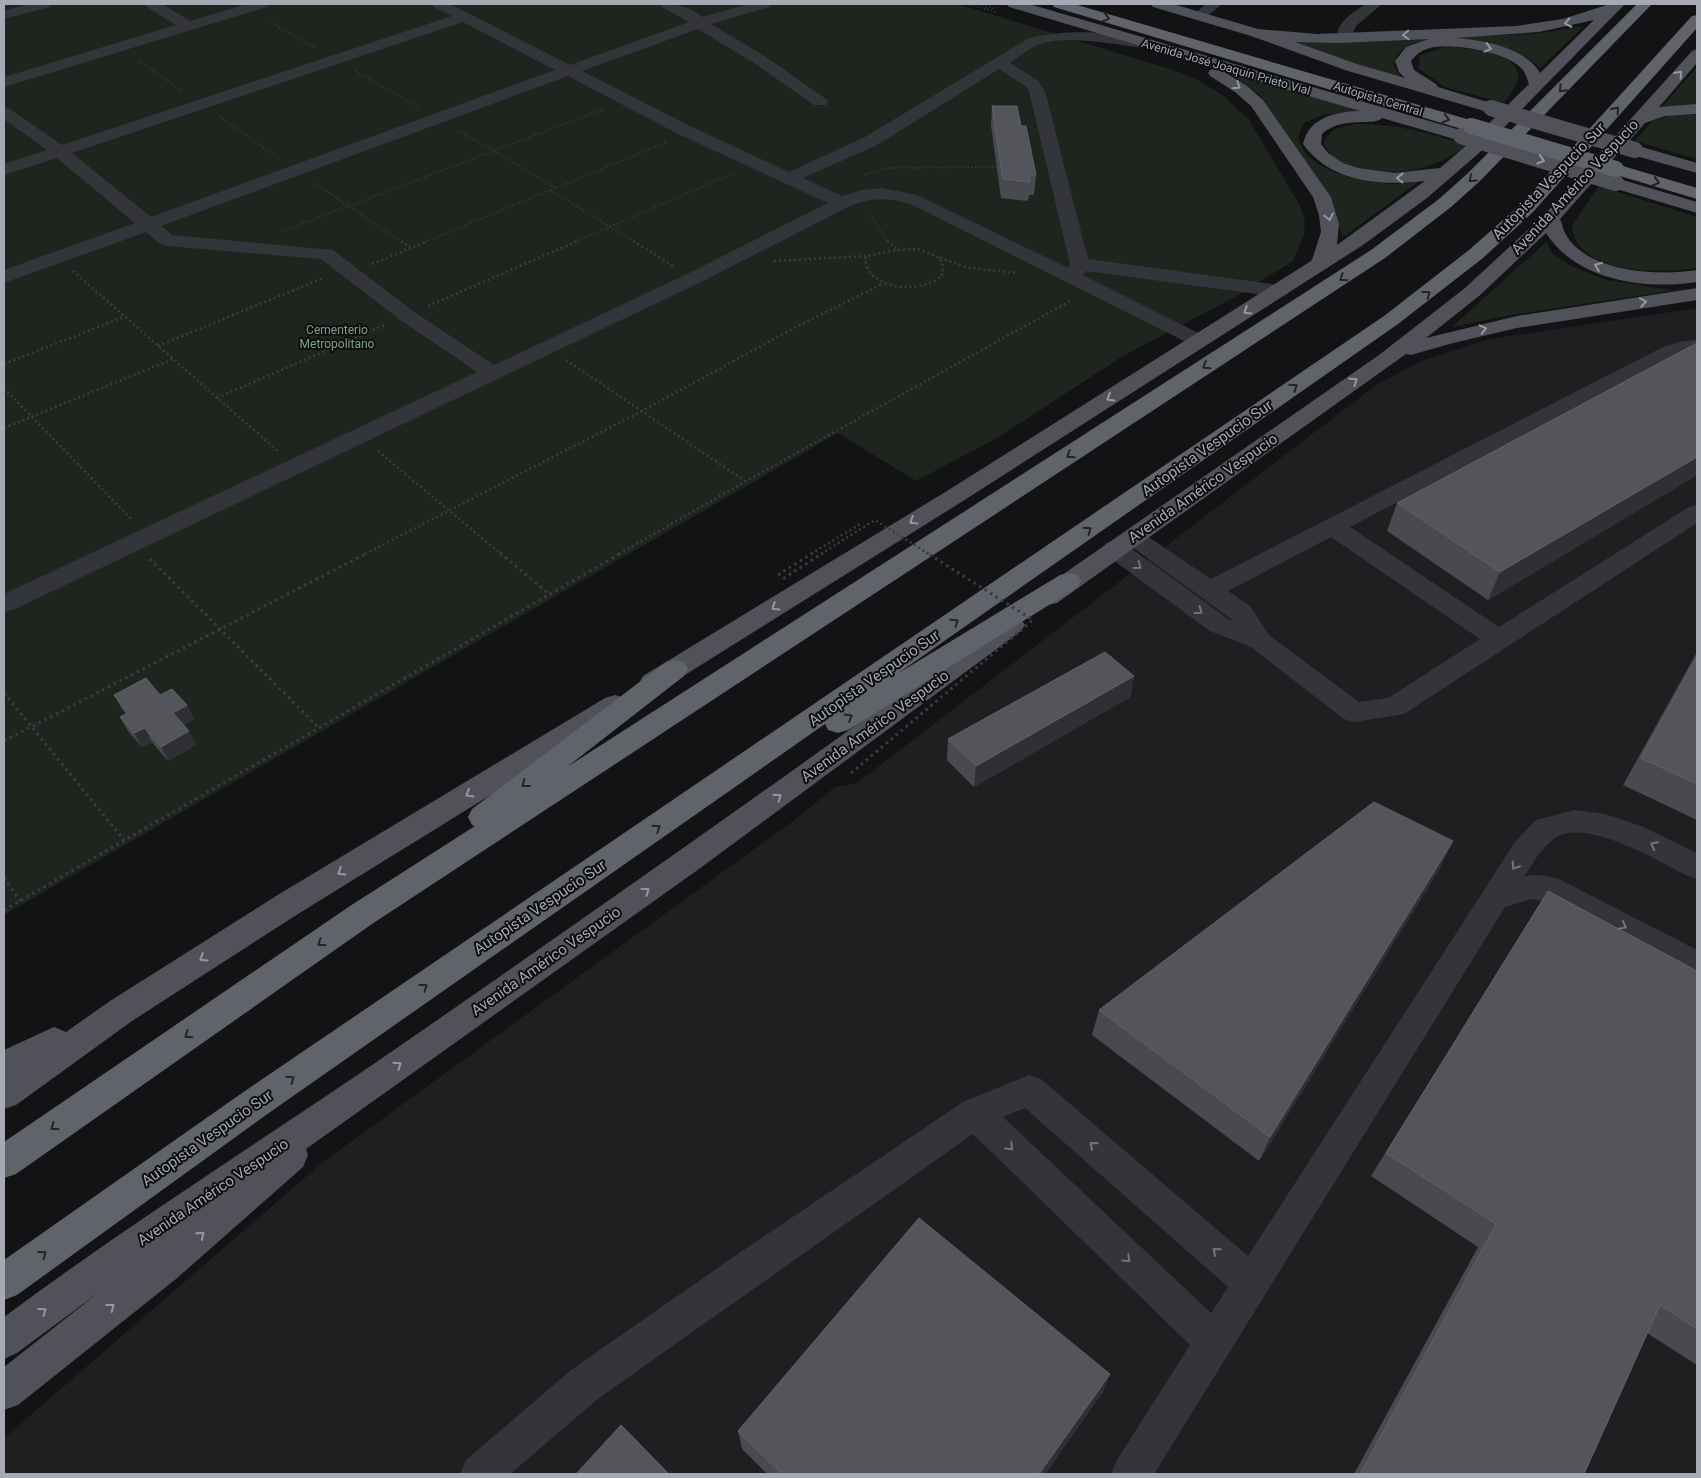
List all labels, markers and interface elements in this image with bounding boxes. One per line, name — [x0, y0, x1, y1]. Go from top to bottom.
one-way arrow — [1101, 12, 1110, 22]
one-way arrow — [1564, 17, 1573, 28]
one-way arrow — [1402, 30, 1410, 41]
street label: Avenida José Joaquín Prieto Vial — [1140, 36, 1312, 98]
one-way arrow — [1483, 43, 1492, 53]
one-way arrow — [1673, 70, 1682, 79]
street label: Autopista Central — [1332, 79, 1424, 119]
one-way arrow — [1231, 80, 1241, 89]
one-way arrow — [1559, 83, 1568, 92]
one-way arrow — [1610, 107, 1619, 116]
one-way arrow — [1442, 113, 1450, 123]
street label: Avenida Américo Vespucio — [1508, 116, 1642, 258]
street label: Autopista Vespucio Sur — [1488, 119, 1610, 243]
one-way arrow — [1536, 155, 1544, 165]
one-way arrow — [1396, 173, 1404, 183]
one-way arrow — [1468, 173, 1477, 182]
one-way arrow — [1652, 176, 1660, 186]
one-way arrow — [1323, 213, 1334, 222]
one-way arrow — [1594, 262, 1603, 273]
one-way arrow — [1339, 272, 1349, 281]
one-way arrow — [1421, 291, 1431, 300]
one-way arrow — [1639, 298, 1647, 308]
one-way arrow — [1244, 305, 1253, 314]
park label: Cementerio Metropolitano — [300, 323, 375, 351]
one-way arrow — [1478, 324, 1487, 335]
one-way arrow — [1203, 360, 1212, 369]
one-way arrow — [1348, 378, 1358, 387]
one-way arrow — [1288, 384, 1298, 393]
one-way arrow — [1106, 391, 1115, 401]
street label: Autopista Vespucio Sur — [1138, 396, 1276, 500]
street label: Avenida Américo Vespucio — [1125, 430, 1281, 546]
one-way arrow — [1066, 448, 1075, 458]
one-way arrow — [909, 515, 918, 525]
one-way arrow — [1082, 527, 1092, 536]
one-way arrow — [1132, 560, 1141, 569]
one-way arrow — [771, 600, 780, 610]
one-way arrow — [1193, 605, 1203, 614]
one-way arrow — [949, 619, 958, 628]
street label: Autopista Vespucio Sur — [805, 626, 943, 730]
street label: Avenida Américo Vespucio — [798, 666, 952, 786]
one-way arrow — [843, 714, 852, 724]
one-way arrow — [522, 778, 531, 786]
one-way arrow — [465, 788, 474, 798]
one-way arrow — [772, 794, 782, 803]
one-way arrow — [651, 825, 661, 834]
one-way arrow — [1650, 841, 1659, 851]
street label: Autopista Vespucio Sur — [470, 856, 610, 958]
one-way arrow — [1511, 861, 1521, 870]
one-way arrow — [338, 866, 347, 876]
one-way arrow — [640, 888, 649, 897]
street label: Avenida Américo Vespucio — [468, 903, 624, 1019]
one-way arrow — [1618, 920, 1627, 930]
one-way arrow — [318, 937, 327, 946]
one-way arrow — [200, 952, 209, 962]
one-way arrow — [418, 984, 428, 993]
one-way arrow — [184, 1029, 193, 1038]
one-way arrow — [392, 1062, 402, 1071]
one-way arrow — [285, 1076, 294, 1085]
street label: Autopista Vespucio Sur — [138, 1086, 276, 1190]
one-way arrow — [50, 1121, 60, 1130]
street label: Avenida Américo Vespucio — [134, 1135, 292, 1249]
one-way arrow — [1004, 1141, 1013, 1150]
one-way arrow — [1089, 1142, 1098, 1151]
one-way arrow — [195, 1232, 204, 1240]
one-way arrow — [1212, 1248, 1221, 1257]
one-way arrow — [37, 1251, 47, 1260]
one-way arrow — [1122, 1253, 1131, 1262]
one-way arrow — [105, 1304, 114, 1312]
one-way arrow — [37, 1308, 47, 1317]

